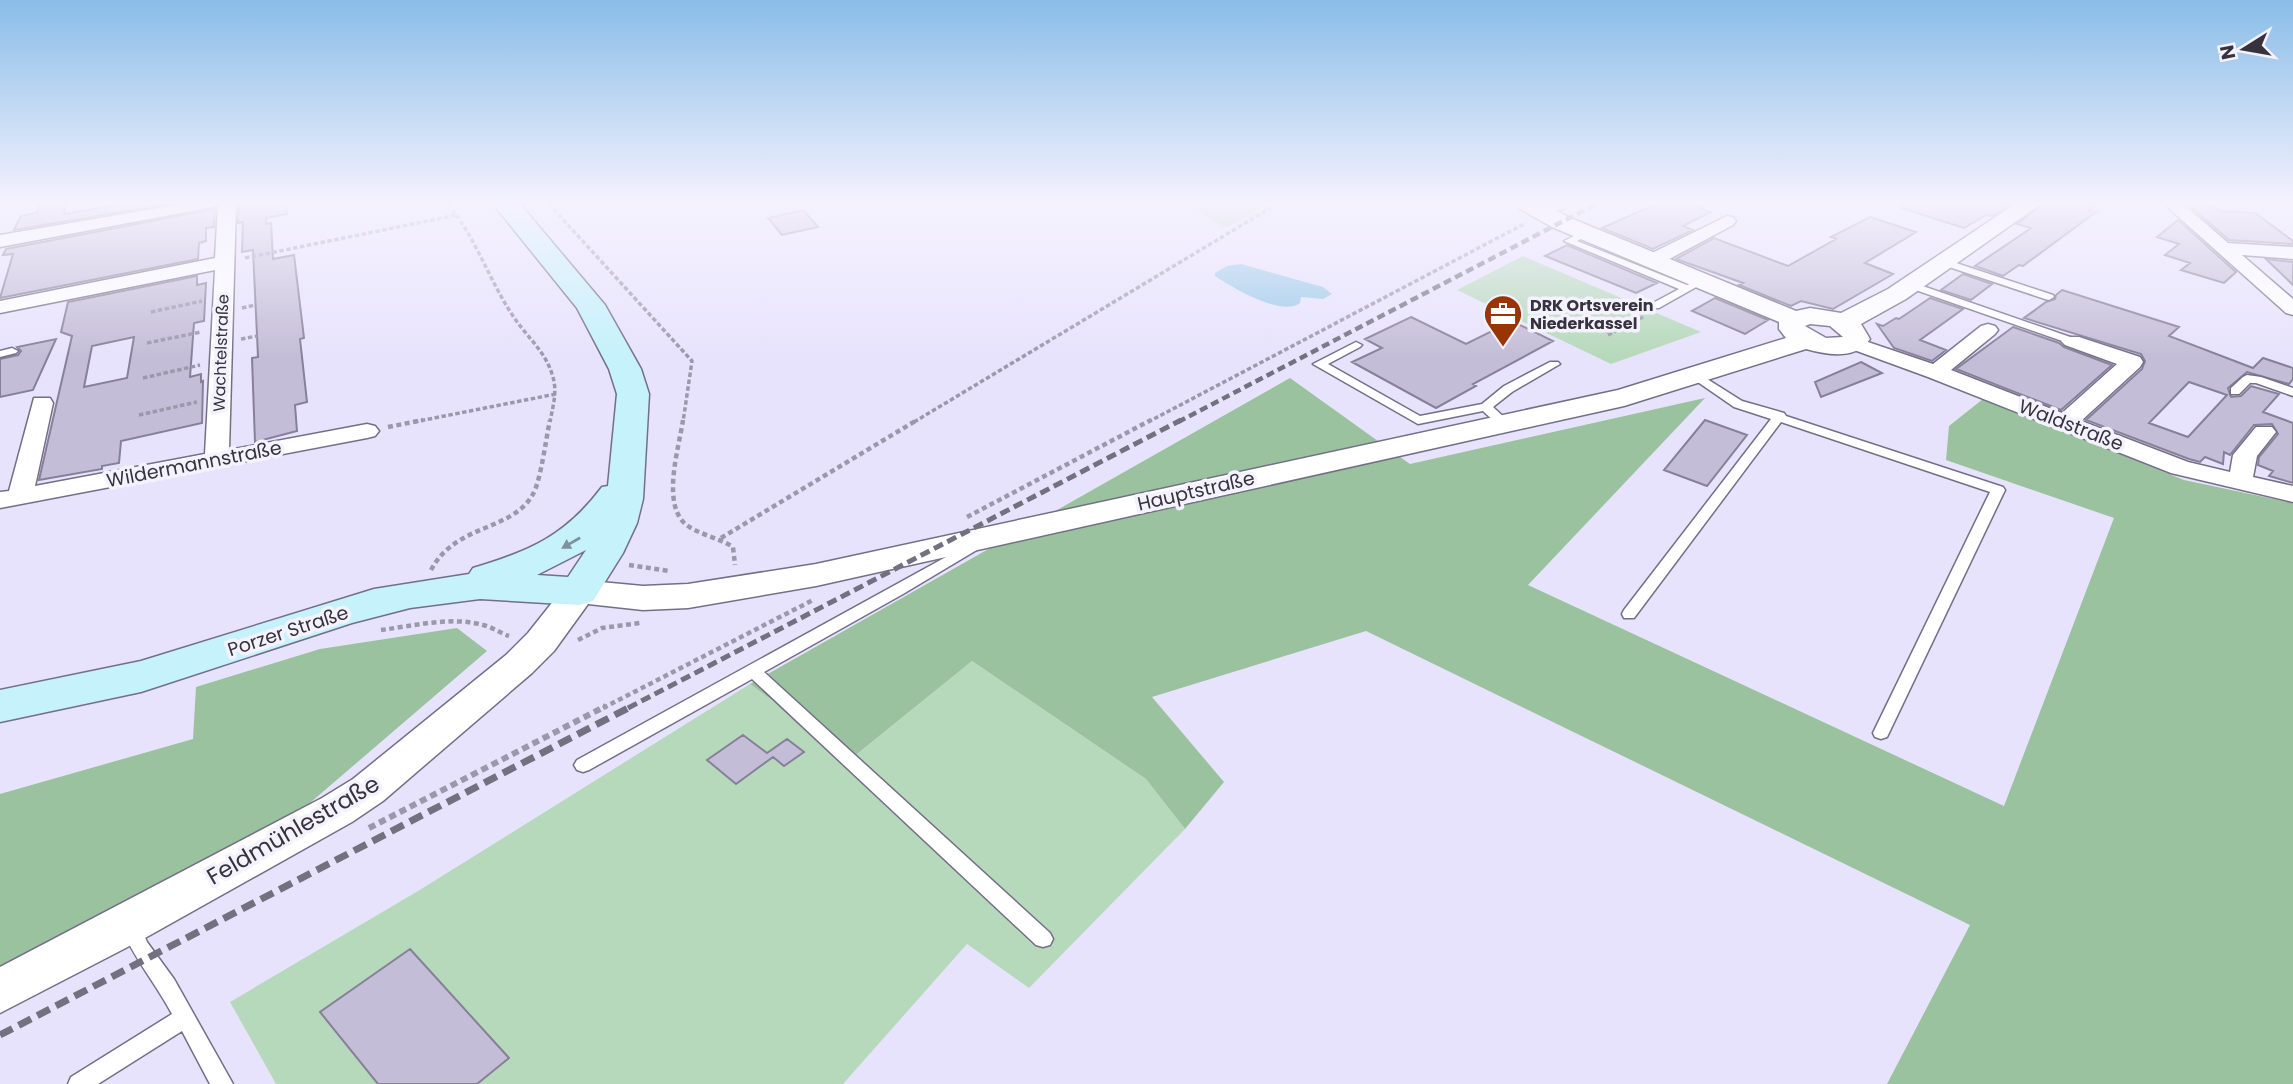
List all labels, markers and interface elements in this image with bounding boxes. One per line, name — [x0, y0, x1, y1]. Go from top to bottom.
north arrow — [2209, 14, 2279, 84]
text: N — [2213, 43, 2242, 62]
office icon: DRK Ortsverein Niederkassel — [1482, 293, 1524, 348]
street label: Wachtelstraße — [207, 294, 235, 412]
place label: DRK Ortsverein Niederkassel — [1530, 294, 1654, 335]
street label: Waldstraße — [2015, 393, 2127, 457]
street label: Wildermannstraße — [104, 434, 284, 494]
street label: Hauptstraße — [1135, 464, 1257, 518]
one-way arrow — [561, 537, 580, 549]
street label: Porzer Straße — [224, 599, 352, 663]
street label: Feldmühlestraße — [201, 768, 385, 892]

